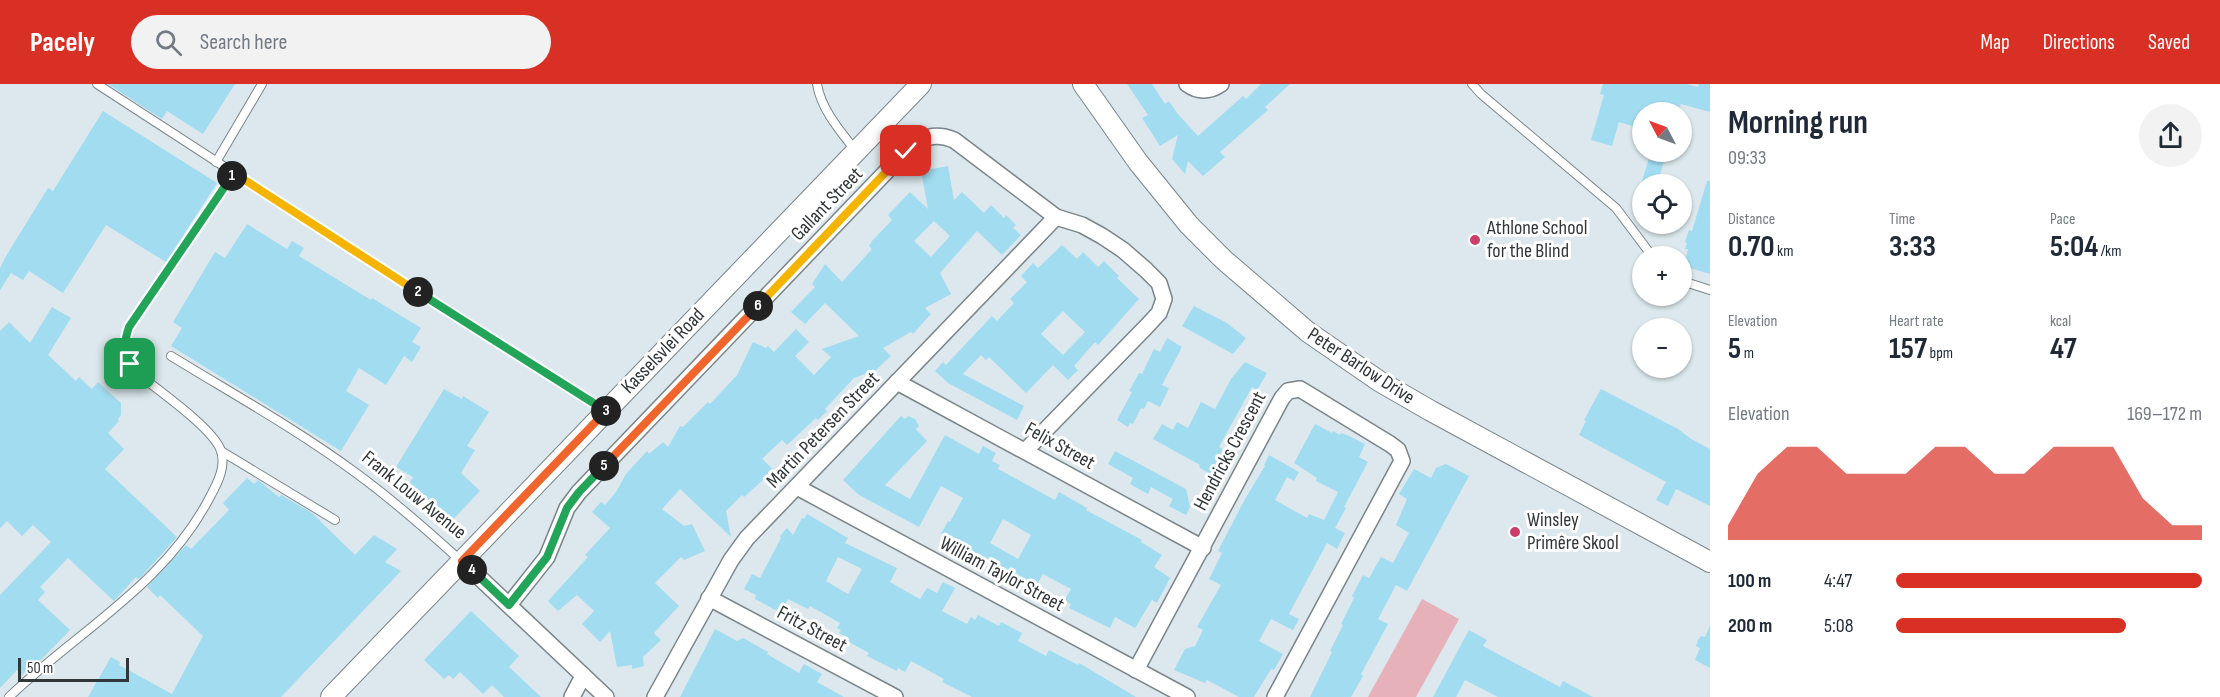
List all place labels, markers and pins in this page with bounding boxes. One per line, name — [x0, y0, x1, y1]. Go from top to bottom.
pin — [880, 125, 931, 176]
pin: 1 — [217, 161, 247, 191]
place label: Athlone School for the Blind — [1486, 216, 1588, 263]
marker: Athlone School for the Blind — [1468, 233, 1482, 247]
pin: 2 — [403, 277, 433, 307]
pin: 6 — [743, 291, 773, 321]
pin — [104, 338, 155, 389]
pin: 3 — [591, 396, 621, 426]
pin: 5 — [589, 451, 619, 481]
place label: Winsley Primêre Skool — [1527, 508, 1619, 555]
marker: Winsley Primêre Skool — [1508, 525, 1522, 539]
pin: 4 — [457, 555, 487, 585]

